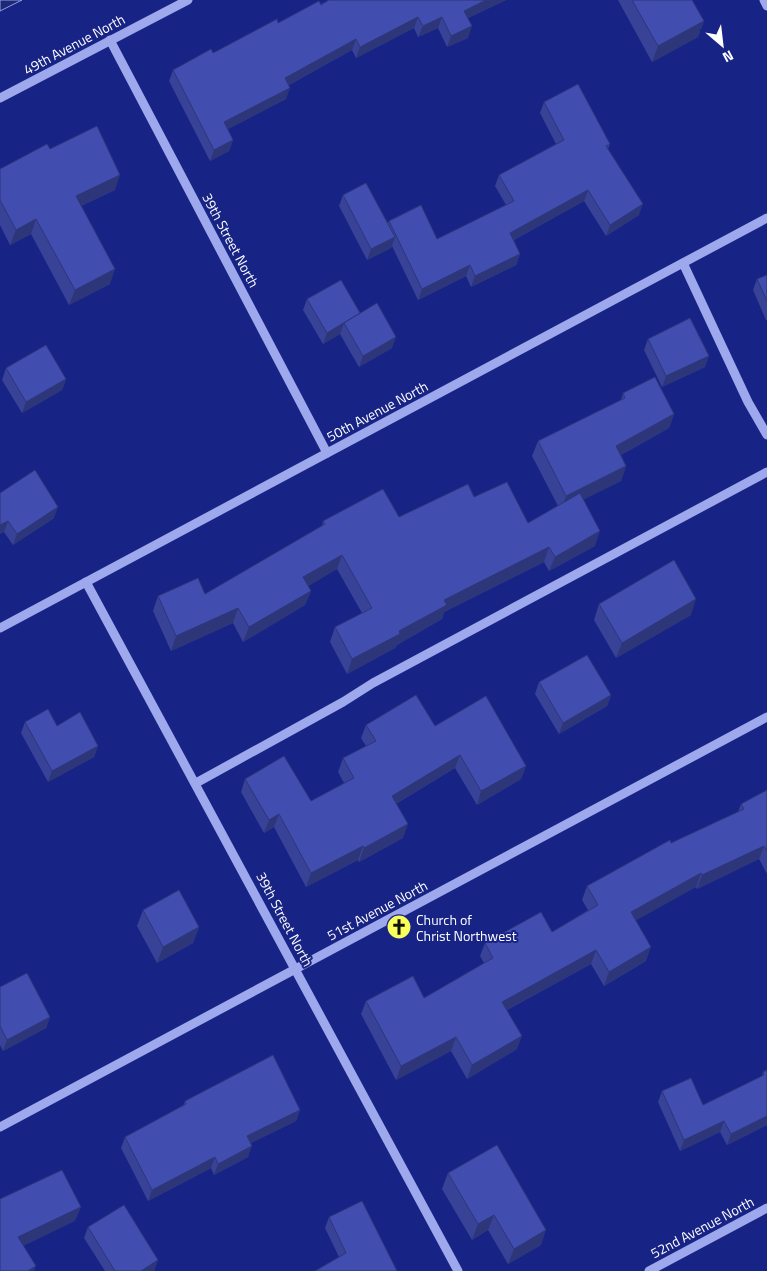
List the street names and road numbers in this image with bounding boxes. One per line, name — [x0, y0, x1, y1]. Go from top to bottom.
street label: 49th Avenue North — [20, 8, 128, 80]
street label: 39th Street North — [197, 189, 265, 291]
street label: 50th Avenue North — [323, 375, 431, 447]
street label: 39th Street North — [251, 868, 319, 970]
street label: 51st Avenue North — [323, 875, 431, 945]
street label: 52nd Avenue North — [646, 1191, 758, 1263]

